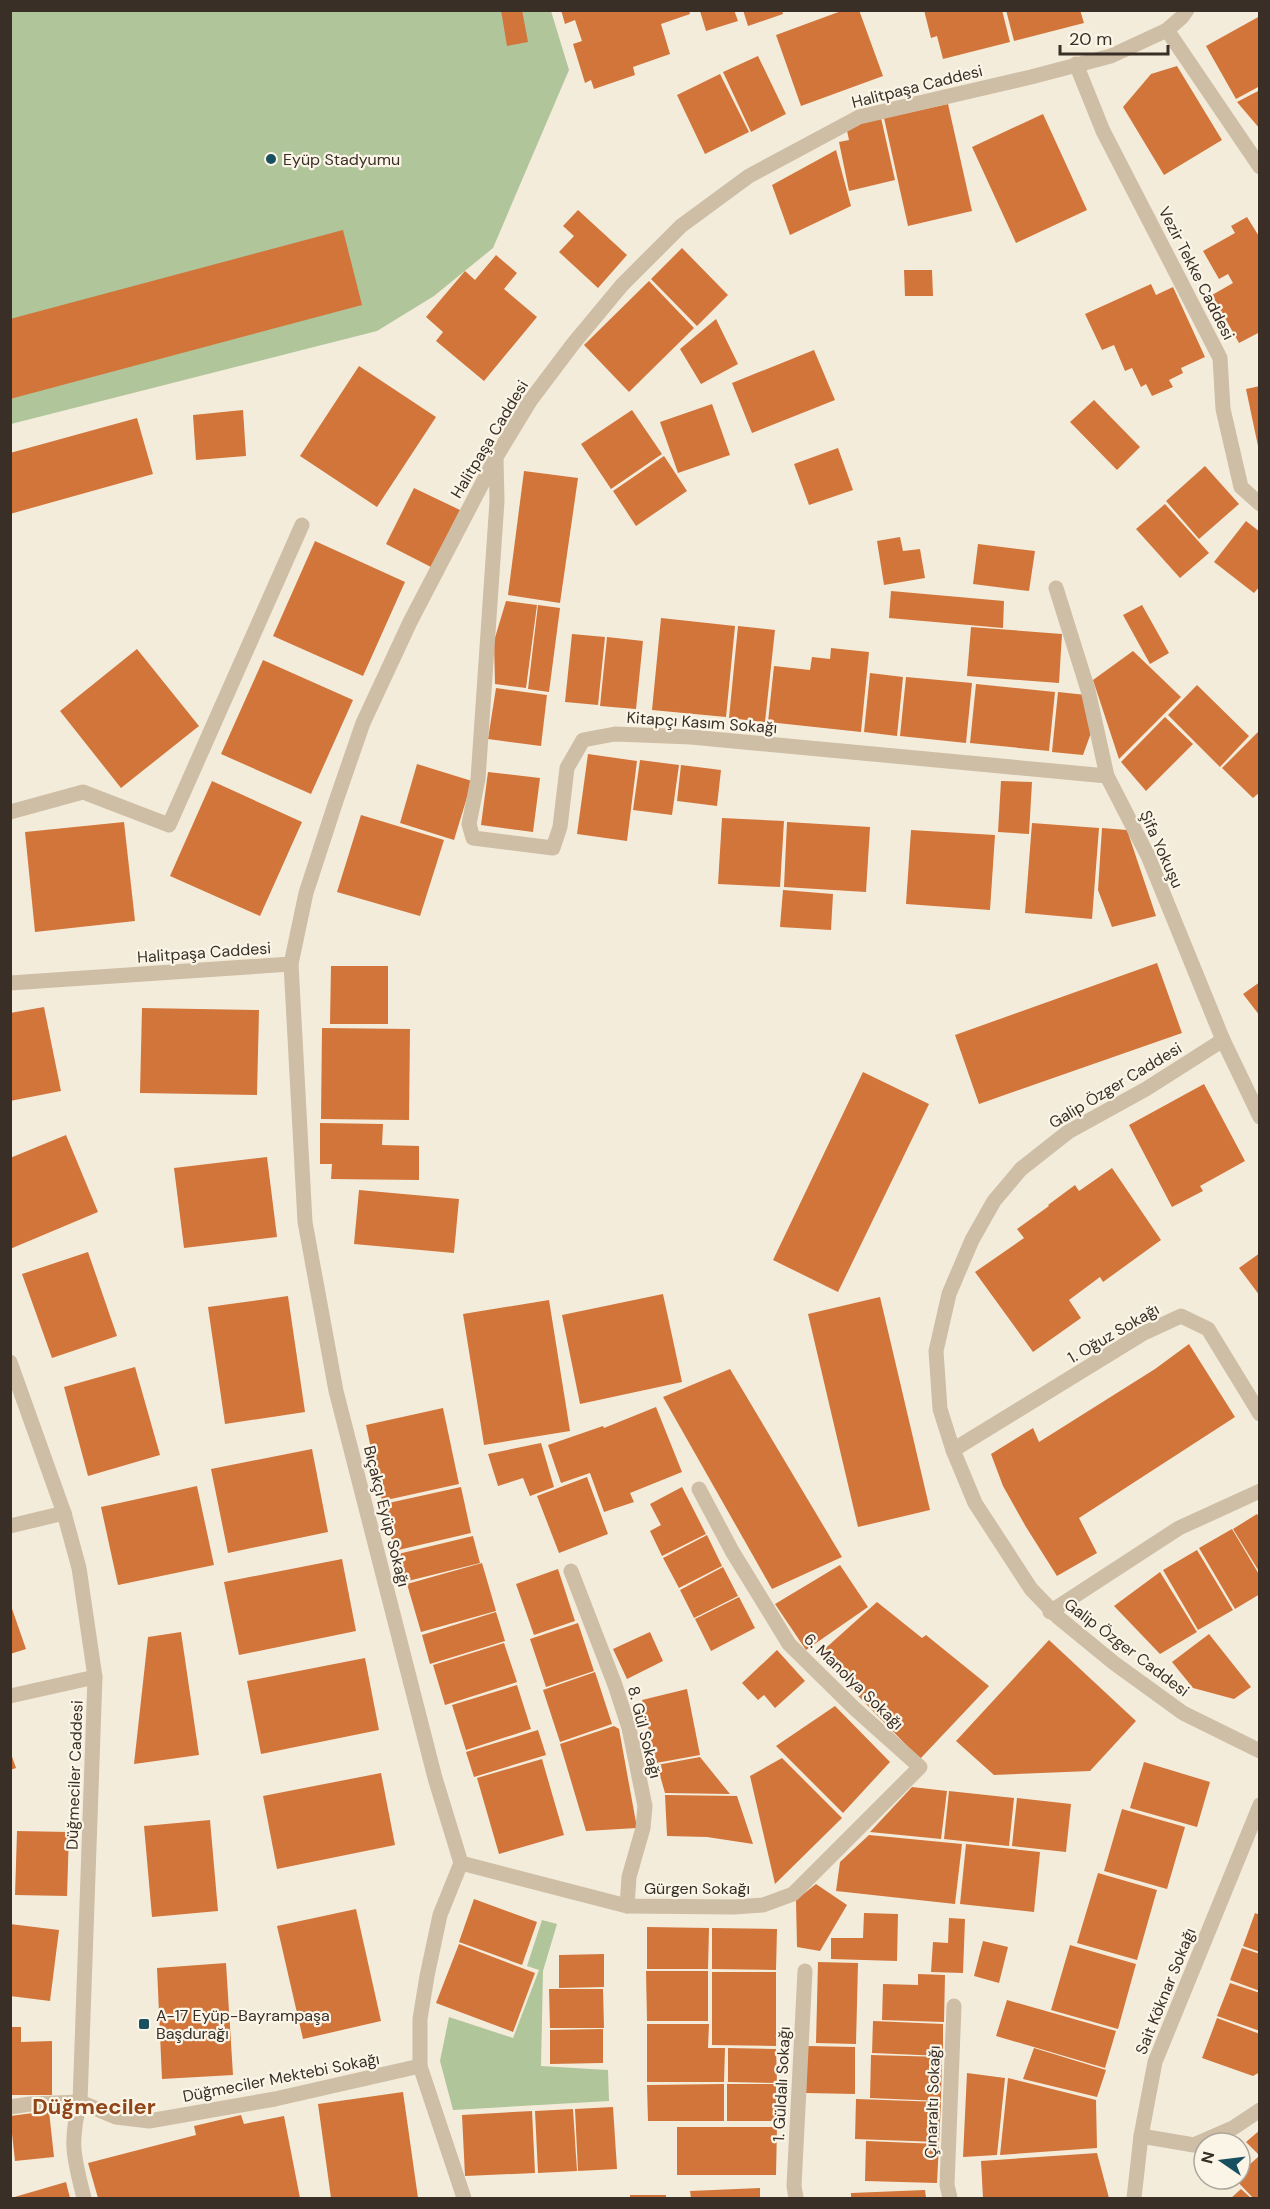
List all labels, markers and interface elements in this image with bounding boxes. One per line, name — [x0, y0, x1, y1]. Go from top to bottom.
scale bar — [1060, 18, 1168, 56]
text: 20 m — [1069, 27, 1112, 51]
street label: Halitpaşa Caddesi — [849, 60, 985, 113]
place label: Eyüp Stadyumu — [283, 149, 400, 170]
marker: Eyüp Stadyumu — [264, 152, 278, 166]
street label: Vezir Tekke Caddesi — [1154, 203, 1239, 343]
street label: Halitpaşa Caddesi — [446, 376, 533, 502]
street label: Kitapçı Kasım Sokağı — [626, 707, 778, 738]
street label: Şifa Yokuşu — [1135, 807, 1188, 891]
street label: Halitpaşa Caddesi — [136, 937, 272, 968]
street label: Galip Özger Caddesi — [1045, 1037, 1186, 1133]
street label: 1. Oğuz Sokağı — [1064, 1299, 1163, 1368]
street label: Bıçakçı Eyüp Sokağı — [359, 1443, 414, 1589]
street label: Galip Özger Caddesi — [1060, 1593, 1193, 1701]
street label: 6. Manolya Sokağı — [799, 1628, 908, 1734]
street label: 8. Gül Sokağı — [623, 1684, 666, 1780]
street label: Düğmeciler Caddesi — [61, 1700, 88, 1850]
street label: Gürgen Sokağı — [644, 1878, 750, 1899]
street label: Sait Köknar Sokağı — [1130, 1925, 1200, 2058]
place label: A-17 Eyüp-Bayrampaşa Başdurağı — [156, 2005, 330, 2044]
marker: A-17 Eyüp-Bayrampaşa Başdurağı — [137, 2017, 151, 2031]
street label: 1. Güldalı Sokağı — [768, 2026, 795, 2142]
street label: Çınaraltı Sokağı — [920, 2045, 945, 2159]
street label: Düğmeciler Mektebi Sokağı — [181, 2048, 381, 2107]
district label: Düğmeciler — [32, 2092, 156, 2121]
north arrow — [1192, 2131, 1252, 2191]
text: N — [1196, 2149, 1220, 2166]

